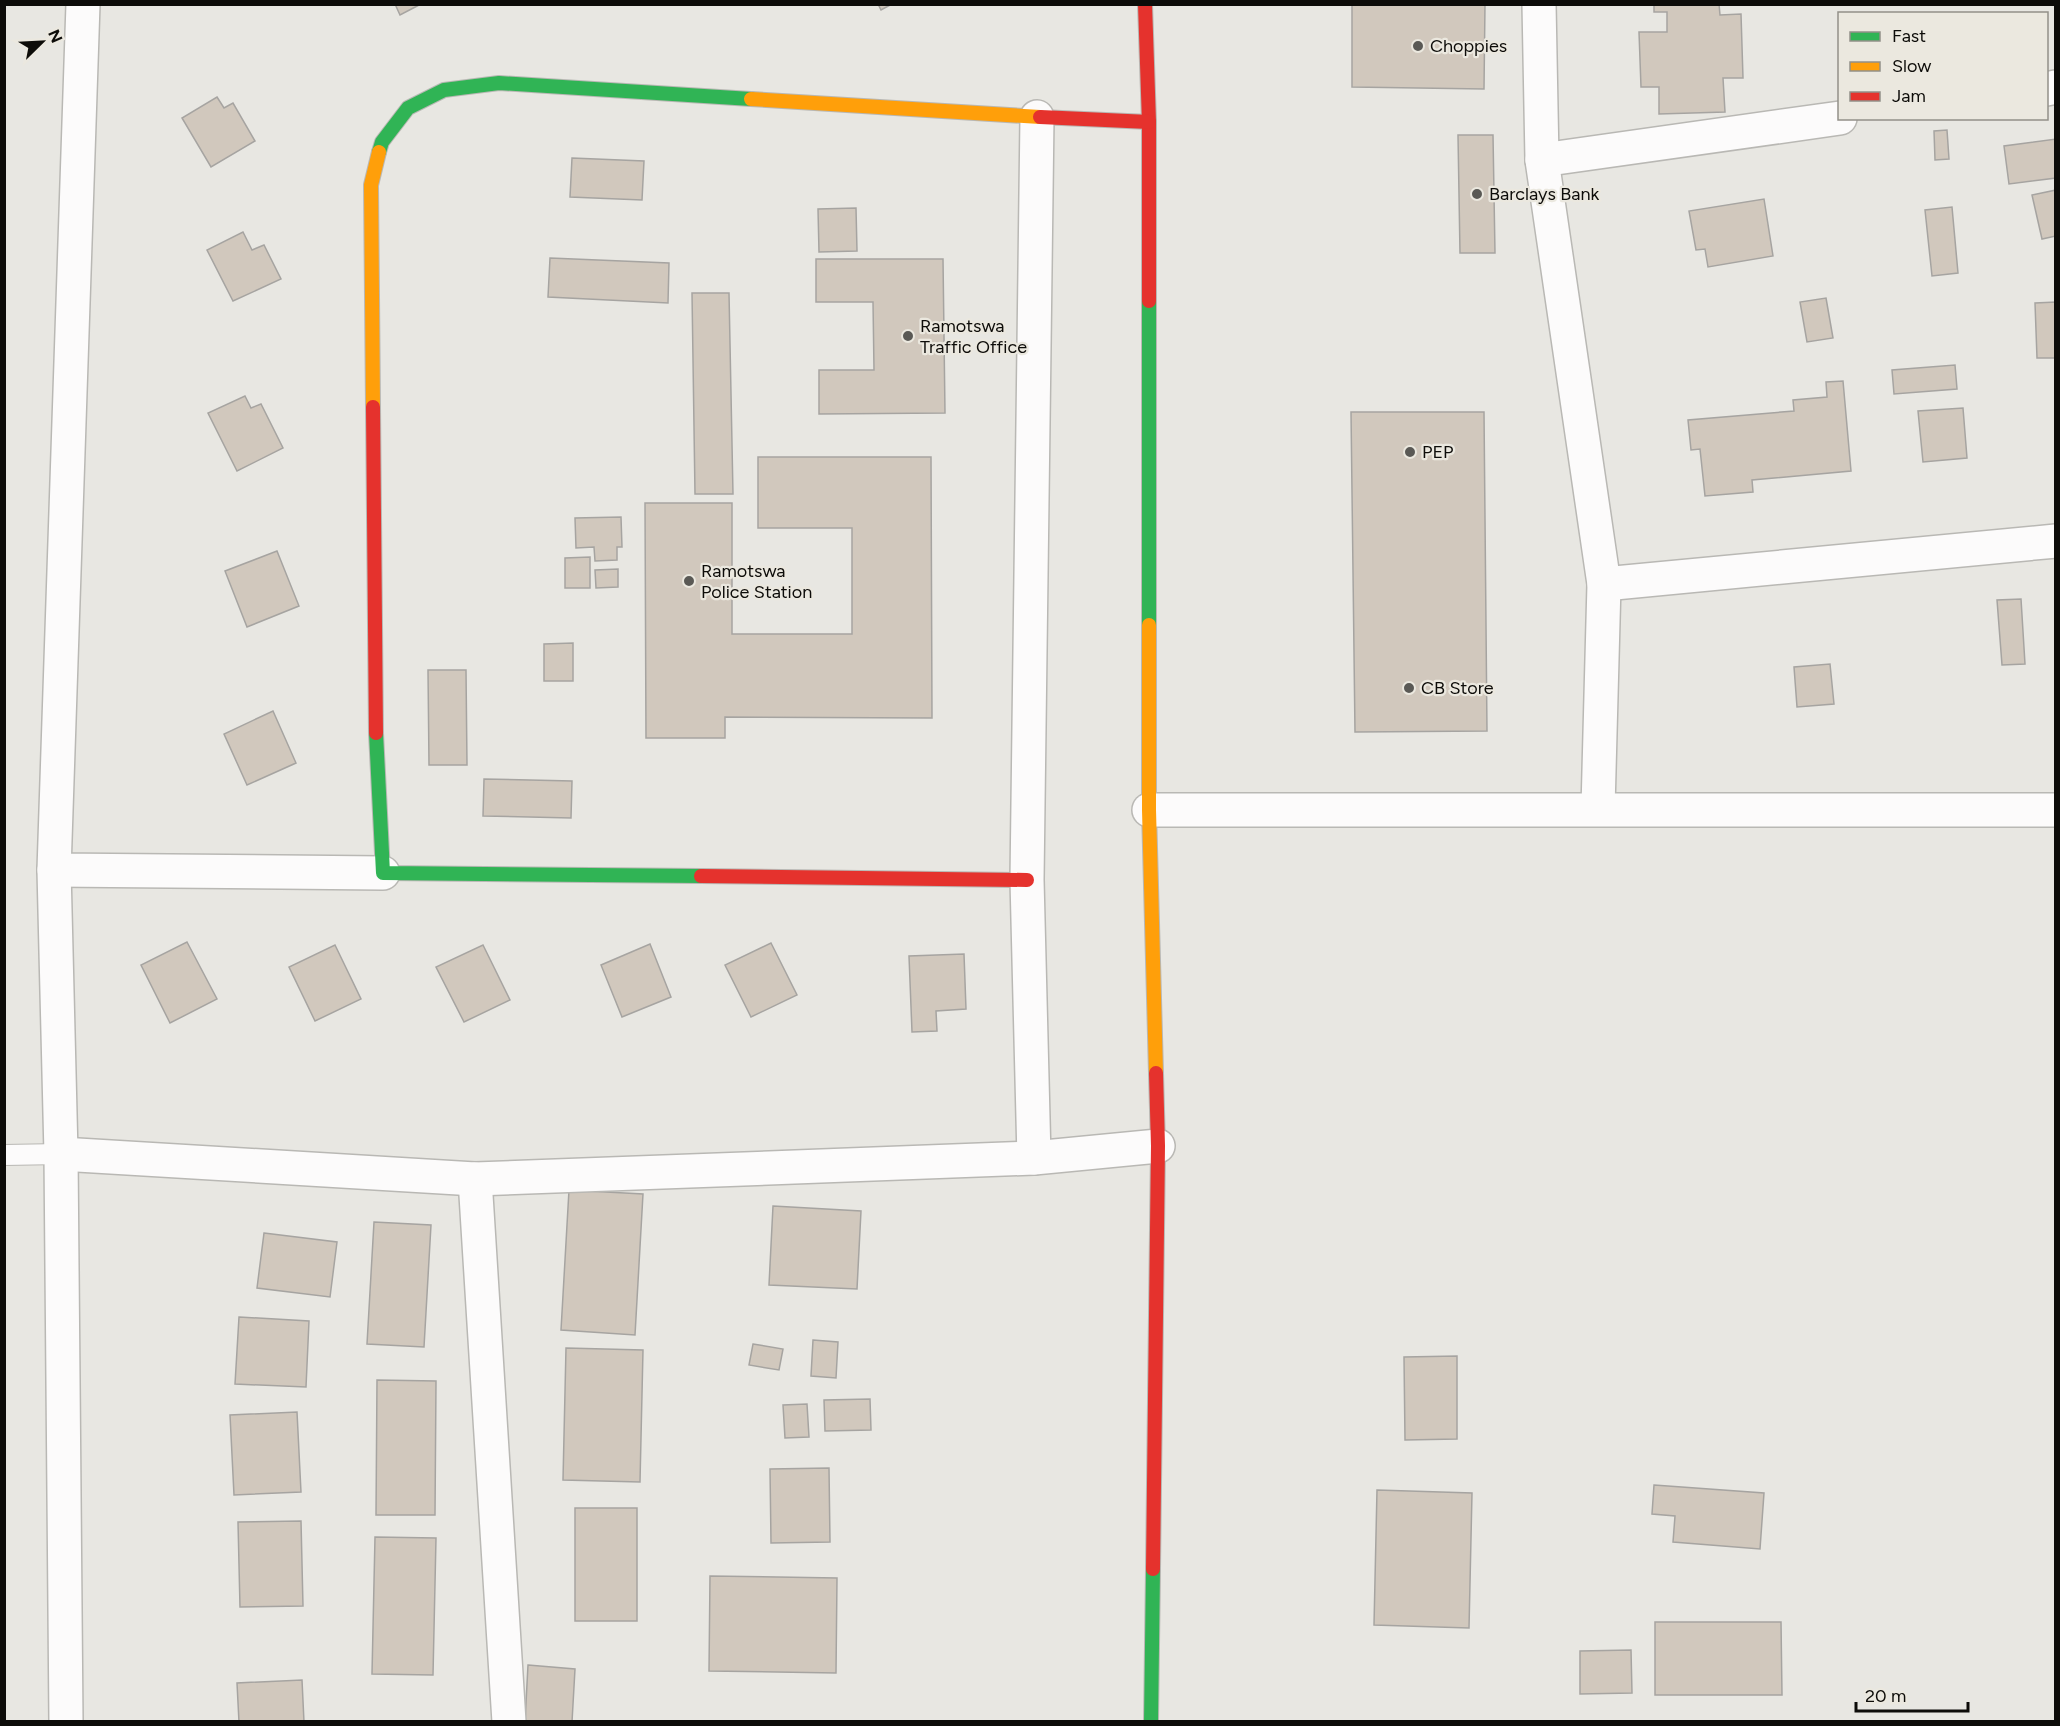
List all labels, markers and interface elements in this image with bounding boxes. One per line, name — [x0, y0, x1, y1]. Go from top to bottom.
north arrow — [12, 12, 72, 72]
legend — [1838, 12, 2048, 120]
text: Fast — [1892, 25, 1926, 47]
text: N — [44, 27, 66, 46]
place label: Choppies — [1430, 35, 1507, 57]
marker: Choppies — [1411, 39, 1425, 53]
text: Slow — [1892, 55, 1931, 77]
text: Jam — [1892, 85, 1926, 107]
place label: Barclays Bank — [1489, 183, 1600, 205]
marker: Barclays Bank — [1470, 187, 1484, 201]
place label: Ramotswa Traffic Office — [920, 315, 1027, 358]
marker: Ramotswa Traffic Office — [901, 329, 915, 343]
place label: PEP — [1422, 441, 1454, 463]
marker: PEP — [1403, 445, 1417, 459]
place label: Ramotswa Police Station — [701, 560, 812, 603]
marker: Ramotswa Police Station — [682, 574, 696, 588]
place label: CB Store — [1421, 677, 1494, 699]
marker: CB Store — [1402, 681, 1416, 695]
scale bar — [1856, 1675, 1968, 1713]
text: 20 m — [1865, 1685, 1906, 1707]

